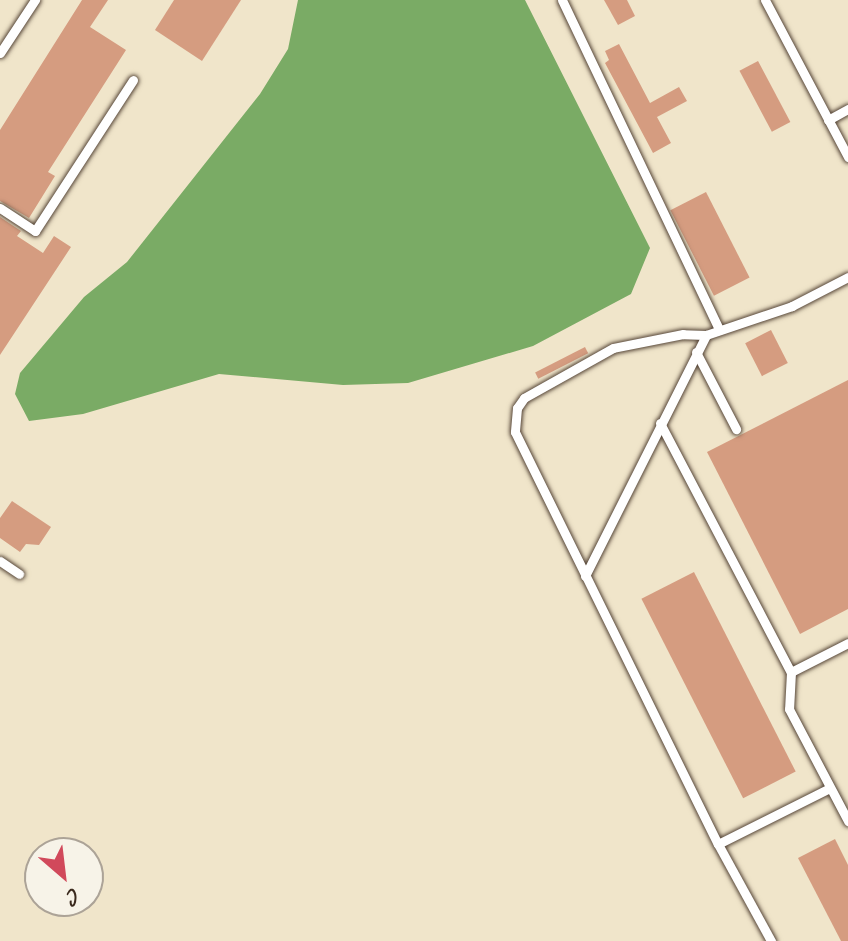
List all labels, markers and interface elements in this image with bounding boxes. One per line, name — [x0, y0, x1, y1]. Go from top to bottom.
north arrow — [24, 837, 104, 917]
text: С — [63, 882, 86, 911]

